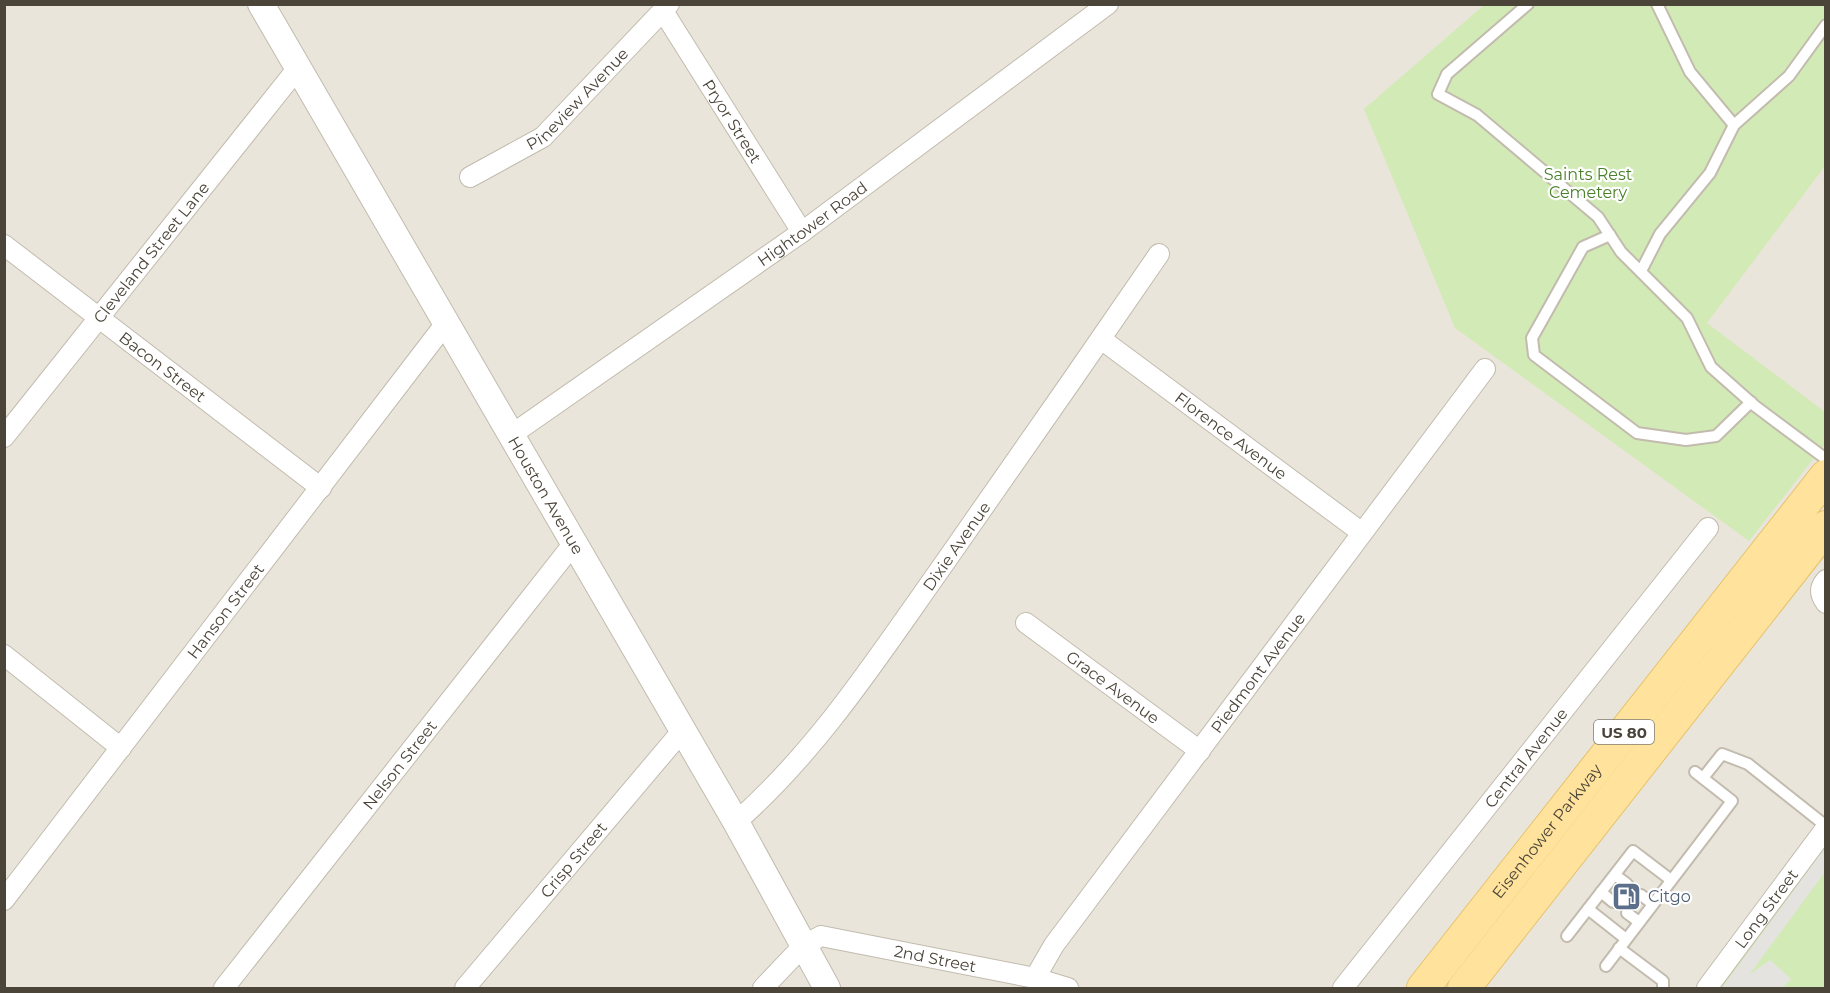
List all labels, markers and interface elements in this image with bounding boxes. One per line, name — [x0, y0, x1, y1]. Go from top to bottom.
street label: Pineview Avenue — [523, 44, 632, 154]
street label: Pryor Street — [699, 76, 766, 167]
park label: Saints Rest Cemetery — [1544, 165, 1633, 202]
street label: Hightower Road — [754, 177, 871, 270]
street label: Cleveland Street Lane — [89, 178, 213, 327]
street label: Bacon Street — [116, 328, 210, 406]
street label: Florence Avenue — [1171, 388, 1291, 483]
street label: Houston Avenue — [505, 433, 588, 558]
street label: Dixie Avenue — [919, 498, 994, 594]
street label: Hanson Street — [183, 559, 268, 662]
street label: Piedmont Avenue — [1207, 609, 1309, 737]
street label: Grace Avenue — [1063, 647, 1163, 727]
street label: Central Avenue — [1480, 704, 1571, 811]
street label: Nelson Street — [359, 716, 441, 813]
road number: US 80 — [1594, 720, 1654, 744]
street label: Eisenhower Parkway — [1488, 760, 1606, 902]
street label: Crisp Street — [536, 818, 611, 901]
street label: Long Street — [1730, 865, 1802, 952]
fuel station icon: Citgo — [1611, 880, 1643, 912]
place label: Citgo — [1648, 887, 1691, 906]
street label: 2nd Street — [892, 941, 978, 976]

